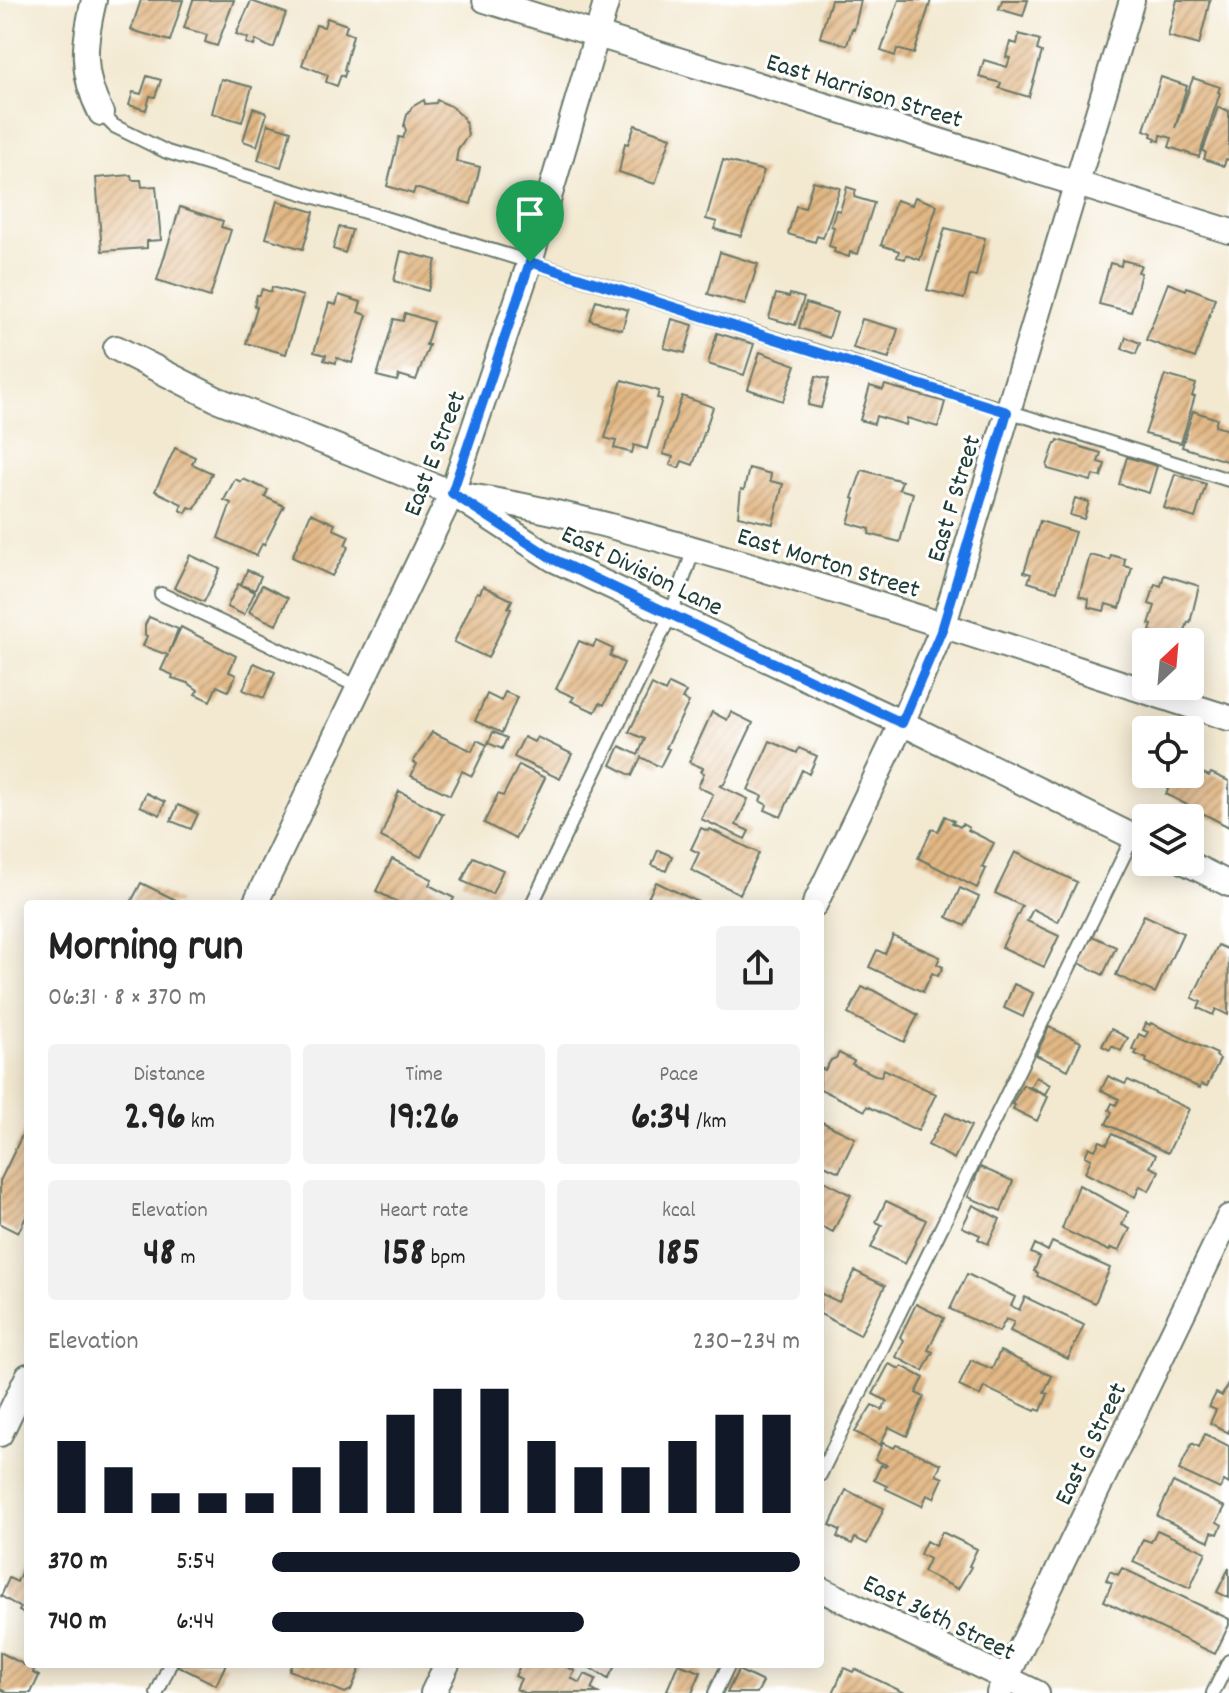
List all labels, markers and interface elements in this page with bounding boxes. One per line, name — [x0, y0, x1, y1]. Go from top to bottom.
street label: East Harrison Street — [761, 45, 967, 140]
pin — [496, 180, 564, 262]
icon: arrive — [508, 192, 552, 236]
street label: East E Street — [395, 386, 477, 522]
street label: East F Street — [918, 430, 992, 567]
street label: East Division Lane — [554, 517, 729, 627]
street label: East Morton Street — [732, 519, 924, 610]
north arrow — [1132, 628, 1204, 700]
map controls — [1132, 628, 1204, 876]
button: locate — [1132, 716, 1204, 788]
button: layers — [1132, 804, 1204, 876]
text: Morning run — [48, 918, 243, 981]
button: share — [716, 926, 800, 1010]
text: 06:31 · 8 × 370 m — [48, 980, 206, 1017]
text: Distance — [133, 1060, 205, 1091]
text: Time — [405, 1060, 443, 1091]
text: Pace — [659, 1060, 698, 1091]
text: 2.96 — [124, 1091, 186, 1148]
text: 19:26 — [389, 1091, 459, 1148]
text: 6:34 — [631, 1091, 691, 1148]
text: km — [186, 1107, 215, 1138]
text: /km — [691, 1107, 727, 1138]
text: Elevation — [131, 1196, 208, 1227]
text: Heart rate — [380, 1196, 468, 1227]
text: kcal — [662, 1196, 695, 1227]
text: 48 — [143, 1227, 176, 1284]
text: 158 — [382, 1227, 426, 1284]
text: 185 — [657, 1227, 700, 1284]
text: m — [176, 1243, 196, 1274]
text: bpm — [426, 1243, 466, 1274]
text: Elevation — [48, 1324, 138, 1361]
text: 230–234 m — [693, 1324, 800, 1361]
street label: East G Street — [1046, 1376, 1138, 1512]
text: 370 m — [48, 1544, 108, 1581]
text: 5:54 — [176, 1544, 215, 1581]
street label: East 36th Street — [856, 1566, 1021, 1672]
text: 740 m — [48, 1604, 107, 1641]
text: 6:44 — [176, 1604, 215, 1641]

